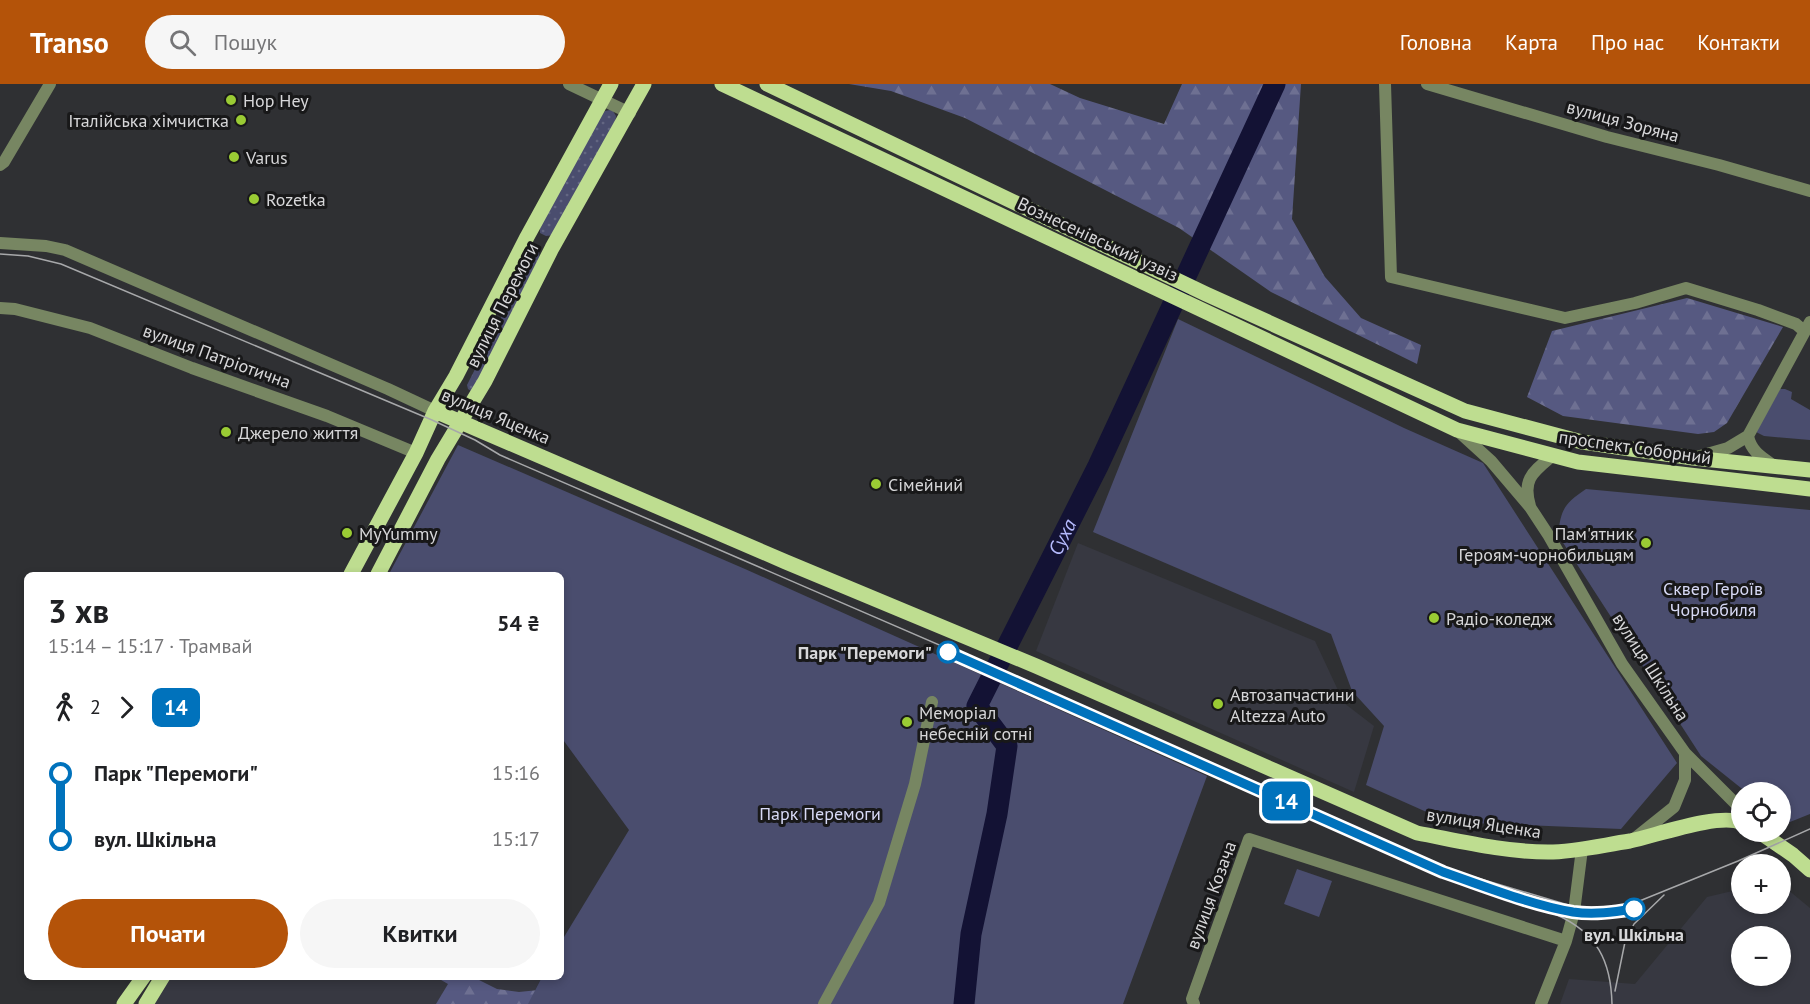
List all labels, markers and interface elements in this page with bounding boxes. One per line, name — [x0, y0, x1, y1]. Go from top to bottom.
search box — [145, 15, 565, 69]
text: Transo — [30, 24, 109, 61]
icon: search — [166, 26, 199, 59]
text: Пошук — [214, 28, 277, 56]
text: Головна — [1400, 29, 1472, 56]
text: Карта — [1505, 29, 1558, 56]
text: Про нас — [1591, 29, 1664, 56]
text: Контакти — [1697, 29, 1780, 56]
place label: Hop Hey — [243, 89, 309, 112]
marker: Hop Hey — [224, 93, 238, 107]
street label: вулиця Зоряна — [1564, 95, 1682, 147]
place label: Італійська хімчистка — [68, 109, 229, 132]
marker: Італійська хімчистка — [234, 113, 248, 127]
place label: Varus — [245, 146, 288, 169]
marker: Varus — [227, 150, 241, 164]
place label: Rozetka — [266, 188, 326, 211]
marker: Rozetka — [247, 192, 261, 206]
street label: Вознесенівський узвіз — [1014, 192, 1182, 286]
street label: вулиця Перемоги — [461, 239, 543, 371]
street label: вулиця Патріотична — [140, 319, 294, 393]
street label: вулиця Яценка — [438, 383, 554, 449]
place label: Джерело життя — [238, 421, 358, 444]
marker: Джерело життя — [219, 425, 233, 439]
street label: проспект Соборний — [1557, 425, 1713, 469]
place label: Сімейний — [888, 473, 963, 496]
marker: Сімейний — [869, 477, 883, 491]
water label: Суха — [1042, 514, 1082, 560]
place label: MyYummy — [359, 522, 438, 545]
place label: Пам'ятник Героям-чорнобильцям — [1458, 522, 1634, 566]
marker: MyYummy — [340, 526, 354, 540]
marker: Пам'ятник Героям-чорнобильцям — [1639, 536, 1653, 550]
park label: Сквер Героїв Чорнобиля — [1663, 577, 1763, 621]
text: 3 хв — [48, 589, 109, 632]
place label: Радіо-коледж — [1446, 607, 1553, 630]
text: 54 ₴ — [497, 609, 540, 637]
street label: вулиця Шкільна — [1607, 609, 1695, 725]
marker: Радіо-коледж — [1427, 611, 1441, 625]
text: 15:14 – 15:17 · Трамвай — [48, 633, 252, 659]
place label: Парк "Перемоги" — [798, 641, 932, 664]
marker: Парк "Перемоги" — [937, 641, 959, 663]
place label: Автозапчастини Altezza Auto — [1230, 683, 1355, 727]
icon: walk — [48, 691, 81, 724]
icon: forward — [110, 691, 143, 724]
text: 2 — [90, 694, 101, 720]
text: 14 — [164, 694, 188, 721]
marker: Автозапчастини Altezza Auto — [1211, 697, 1225, 711]
place label: Меморіал небесній сотні — [919, 701, 1033, 745]
marker: Меморіал небесній сотні — [900, 715, 914, 729]
text: Парк "Перемоги" — [94, 759, 258, 787]
text: 15:16 — [492, 760, 540, 786]
line badge: 14 — [1259, 782, 1313, 820]
map controls — [1731, 782, 1791, 986]
button: locate — [1731, 782, 1791, 842]
text: 14 — [1274, 788, 1298, 815]
park label: Парк Перемоги — [759, 802, 881, 825]
street label: вулиця Яценка — [1425, 803, 1543, 843]
text: вул. Шкільна — [94, 825, 216, 853]
text: 15:17 — [492, 826, 540, 852]
street label: вулиця Козача — [1181, 838, 1241, 952]
button: + — [1731, 854, 1791, 914]
marker: вул. Шкільна — [1623, 898, 1645, 920]
button: Почати — [48, 899, 288, 968]
button: Квитки — [300, 899, 540, 968]
place label: вул. Шкільна — [1584, 923, 1684, 946]
button: − — [1731, 926, 1791, 986]

